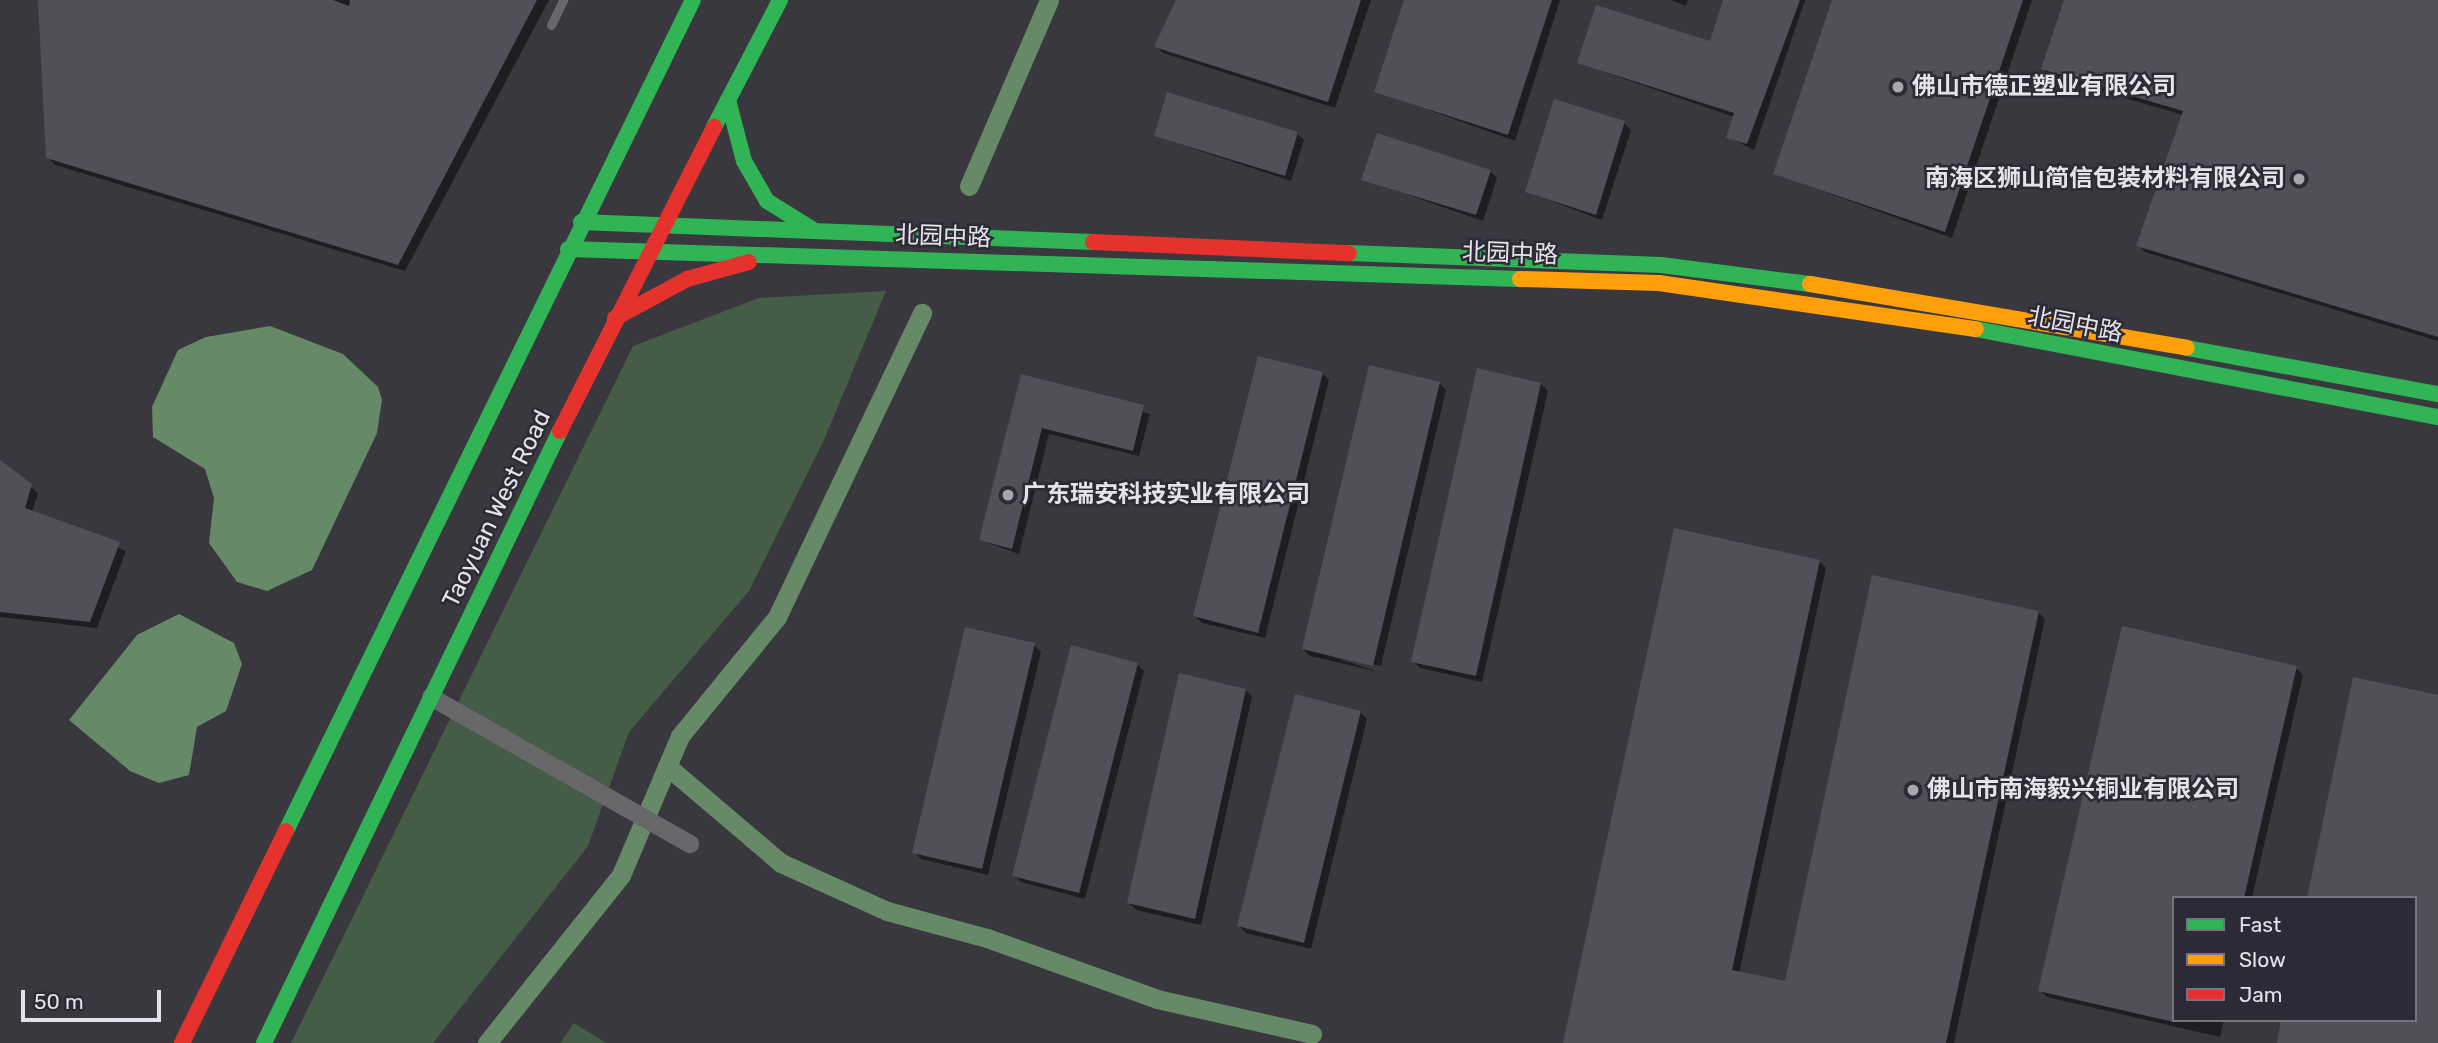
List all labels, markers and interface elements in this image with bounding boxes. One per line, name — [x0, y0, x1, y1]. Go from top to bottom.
place label: 佛山市德正塑业有限公司 — [1912, 73, 2176, 101]
marker: 佛山市德正塑业有限公司 — [1890, 79, 1906, 95]
place label: 南海区狮山简信包装材料有限公司 — [1925, 165, 2285, 193]
marker: 南海区狮山简信包装材料有限公司 — [2291, 171, 2307, 187]
street label: 北园中路 — [895, 221, 991, 253]
street label: 北园中路 — [1462, 238, 1558, 270]
street label: 北园中路 — [2025, 302, 2125, 348]
street label: Taoyuan West Road — [437, 406, 557, 612]
place label: 广东瑞安科技实业有限公司 — [1022, 481, 1310, 509]
marker: 广东瑞安科技实业有限公司 — [1000, 487, 1016, 503]
place label: 佛山市南海毅兴铜业有限公司 — [1927, 776, 2239, 804]
marker: 佛山市南海毅兴铜业有限公司 — [1905, 782, 1921, 798]
legend — [2172, 896, 2417, 1022]
text: Fast — [2239, 912, 2281, 937]
text: Slow — [2239, 947, 2286, 972]
scale bar — [24, 976, 164, 1020]
text: Jam — [2239, 982, 2283, 1007]
text: 50 m — [34, 989, 84, 1014]

